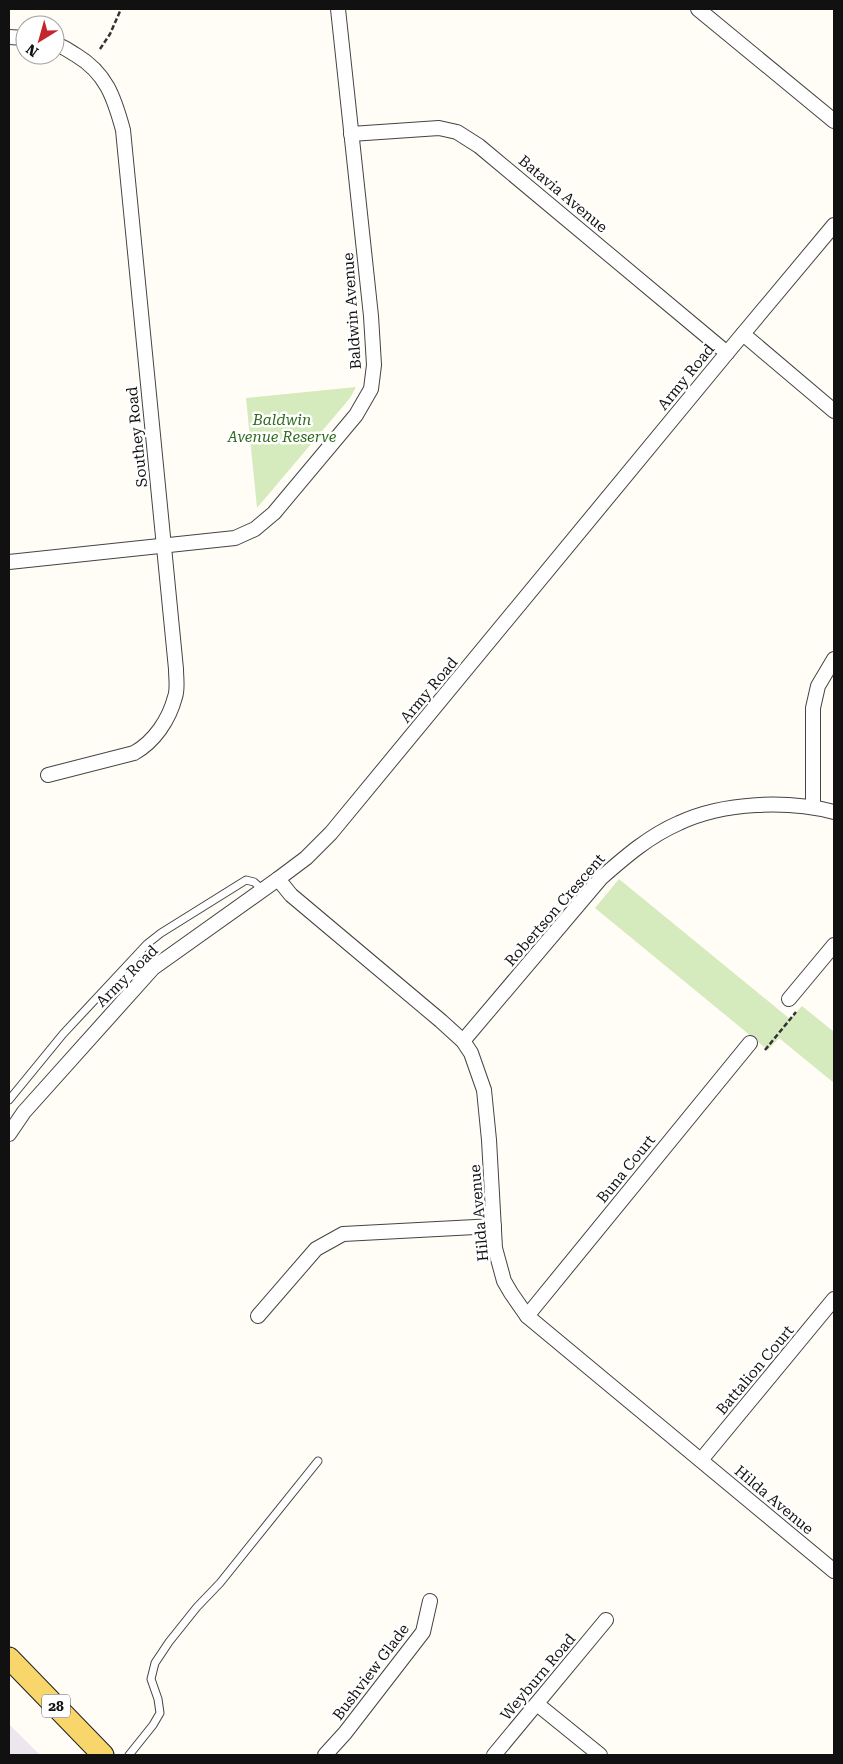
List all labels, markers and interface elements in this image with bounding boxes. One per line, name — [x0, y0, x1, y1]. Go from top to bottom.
north arrow — [15, 15, 65, 65]
text: N — [23, 41, 41, 60]
street label: Batavia Avenue — [515, 152, 611, 236]
street label: Baldwin Avenue — [339, 252, 365, 370]
street label: Army Road — [654, 340, 718, 414]
street label: Southey Road — [123, 385, 151, 488]
park label: Baldwin Avenue Reserve — [227, 411, 337, 446]
street label: Army Road — [396, 653, 462, 726]
street label: Robertson Crescent — [501, 850, 609, 970]
street label: Army Road — [92, 941, 162, 1011]
street label: Buna Court — [593, 1131, 659, 1207]
street label: Hilda Avenue — [466, 1164, 492, 1262]
street label: Battalion Court — [712, 1321, 798, 1418]
street label: Hilda Avenue — [731, 1462, 817, 1538]
street label: Bushview Glade — [329, 1620, 413, 1724]
street label: Weyburn Road — [497, 1630, 580, 1724]
road number: 28 — [42, 1694, 70, 1718]

